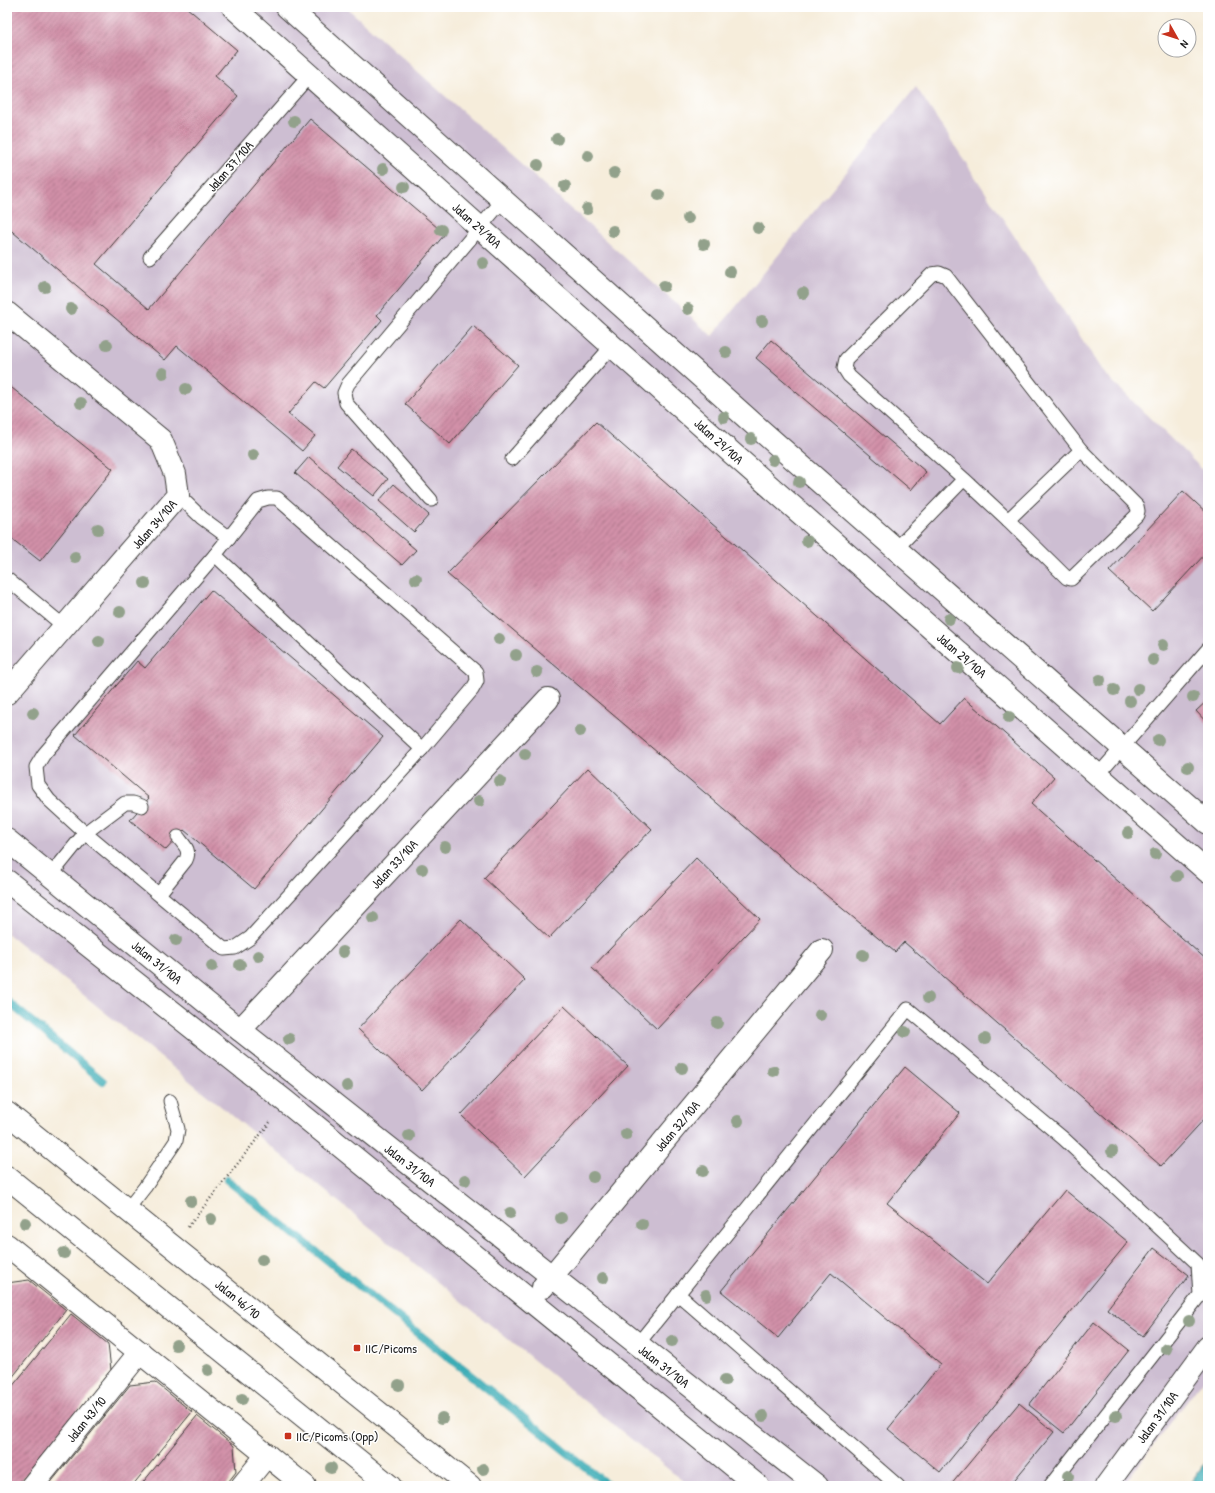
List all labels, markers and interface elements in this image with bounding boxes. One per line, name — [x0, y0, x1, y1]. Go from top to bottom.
north arrow — [1157, 18, 1197, 58]
text: N — [1177, 38, 1192, 51]
street label: Jalan 37/10A — [203, 136, 258, 195]
street label: Jalan 29/10A — [448, 198, 506, 252]
street label: Jalan 29/10A — [690, 414, 748, 468]
street label: Jalan 34/10A — [127, 495, 181, 553]
street label: Jalan 29/10A — [933, 628, 991, 682]
street label: Jalan 33/10A — [366, 835, 422, 893]
street label: Jalan 31/10A — [128, 936, 187, 988]
street label: Jalan 32/10A — [650, 1096, 704, 1155]
street label: Jalan 31/10A — [381, 1139, 440, 1191]
street label: Jalan 46/10 — [212, 1275, 265, 1323]
place label: IIC/Picoms — [365, 1339, 417, 1357]
street label: Jalan 31/10A — [635, 1340, 694, 1392]
marker: IIC/Picoms — [352, 1343, 362, 1353]
street label: Jalan 31/10A — [1132, 1387, 1182, 1447]
street label: Jalan 43/10 — [62, 1392, 110, 1446]
place label: IIC/Picoms (Opp) — [296, 1427, 378, 1445]
marker: IIC/Picoms (Opp) — [283, 1431, 293, 1441]

